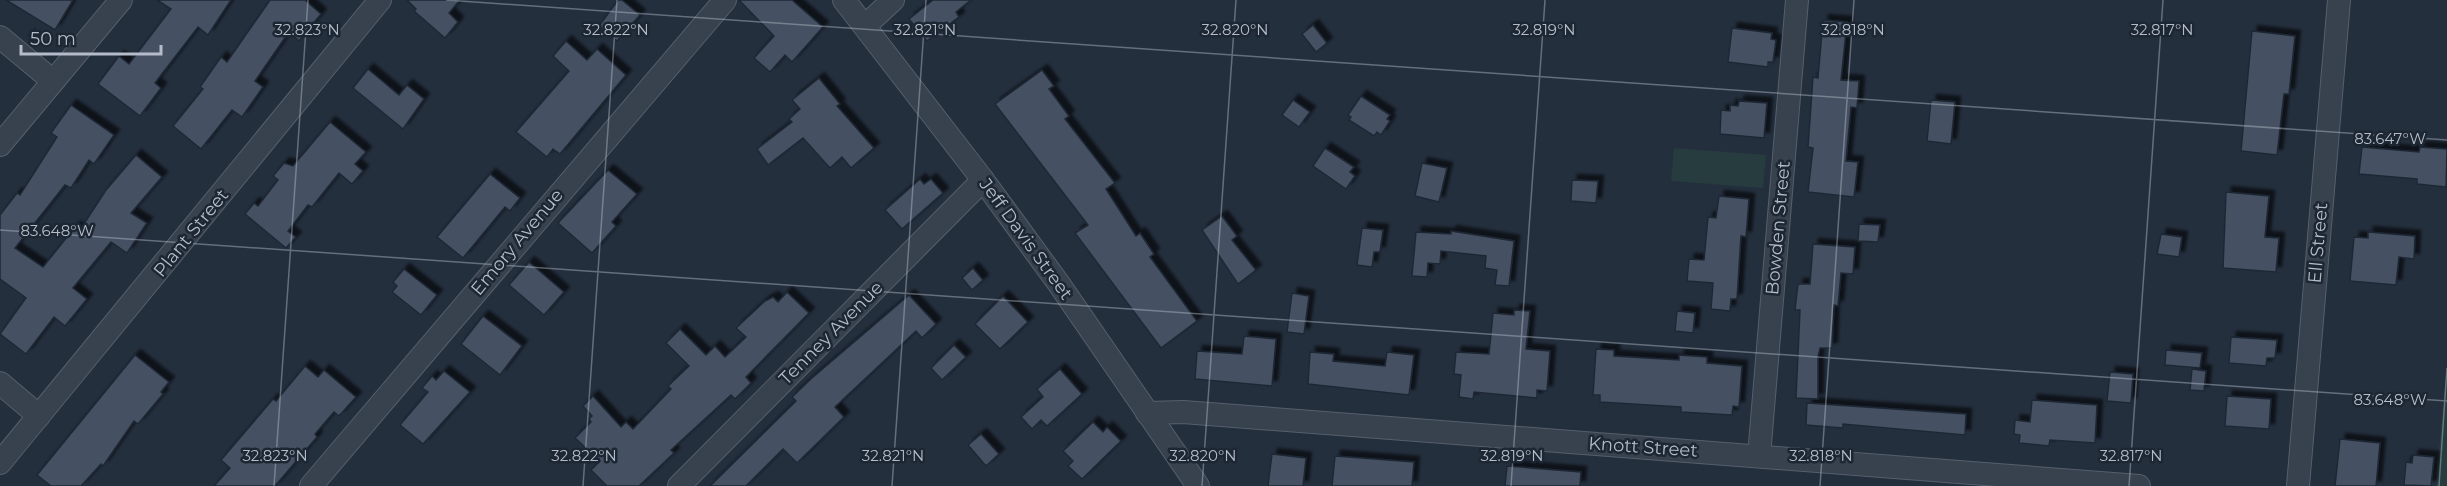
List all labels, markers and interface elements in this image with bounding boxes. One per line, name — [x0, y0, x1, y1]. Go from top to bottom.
scale bar — [21, 18, 160, 56]
text: 32.823°N — [274, 20, 340, 39]
text: 32.822°N — [583, 20, 649, 39]
text: 32.821°N — [894, 20, 956, 39]
text: 32.820°N — [1202, 20, 1268, 39]
text: 32.819°N — [1512, 20, 1576, 39]
text: 32.818°N — [1821, 20, 1885, 39]
text: 32.817°N — [2131, 20, 2193, 39]
text: 50 m — [30, 28, 76, 50]
text: 83.647°W — [2354, 129, 2426, 148]
street label: Bowden Street — [1761, 160, 1795, 296]
street label: Jeff Davis Street — [974, 173, 1077, 304]
street label: Emory Avenue — [466, 184, 568, 300]
street label: Plant Street — [149, 185, 233, 281]
street label: Ell Street — [2304, 202, 2332, 284]
text: 83.648°W — [20, 221, 94, 240]
street label: Tenney Avenue — [775, 276, 888, 389]
text: 83.648°W — [2353, 390, 2427, 409]
street label: Knott Street — [1588, 432, 1698, 462]
text: 32.823°N — [242, 446, 308, 465]
text: 32.822°N — [551, 446, 617, 465]
text: 32.821°N — [862, 446, 924, 465]
text: 32.820°N — [1170, 446, 1236, 465]
text: 32.819°N — [1480, 446, 1544, 465]
text: 32.818°N — [1789, 446, 1853, 465]
text: 32.817°N — [2100, 446, 2162, 465]

